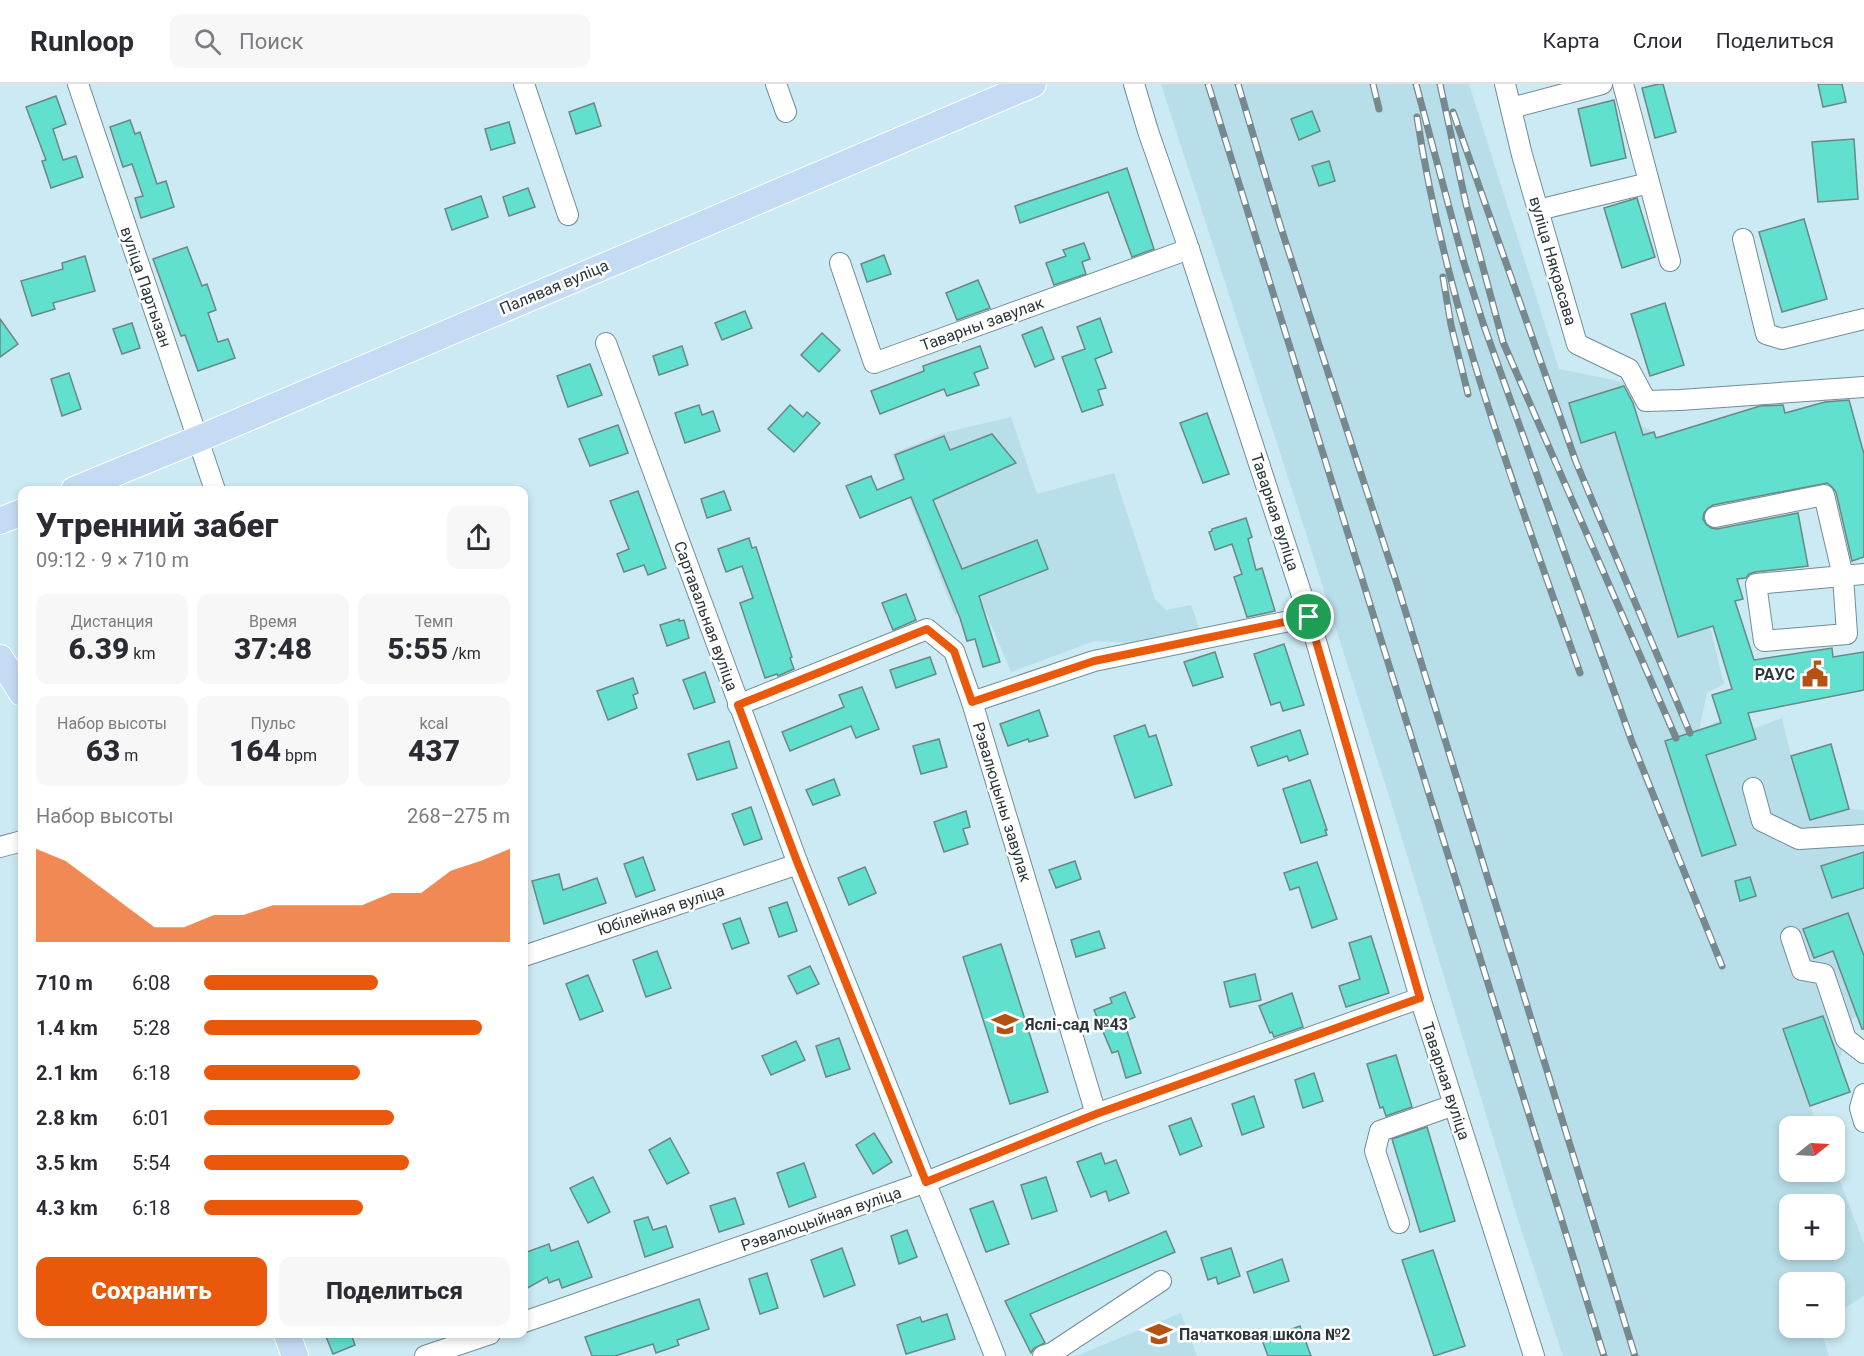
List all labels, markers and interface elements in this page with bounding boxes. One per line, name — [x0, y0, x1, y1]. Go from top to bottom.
search box — [170, 14, 590, 68]
text: Runloop — [30, 25, 134, 58]
icon: search — [191, 25, 224, 58]
text: Поиск — [239, 29, 303, 54]
text: Карта — [1543, 29, 1600, 53]
text: Слои — [1633, 29, 1683, 53]
text: Поделиться — [1716, 29, 1834, 53]
street label: вуліца Някрасава — [1526, 194, 1580, 328]
street label: вуліца Партызан — [116, 224, 176, 350]
street label: Палявая вуліца — [497, 256, 611, 318]
street label: Таварны завулак — [918, 293, 1046, 355]
street label: Таварная вуліца — [1247, 451, 1303, 573]
text: Утренний забег — [36, 506, 278, 545]
button: share — [447, 506, 510, 569]
street label: Сартавальная вуліца — [670, 539, 742, 693]
text: 09:12 · 9 × 710 m — [36, 548, 189, 572]
pin — [1283, 591, 1334, 642]
icon: arrive — [1292, 600, 1325, 633]
text: Дистанция — [71, 612, 153, 631]
text: Время — [249, 612, 297, 631]
text: Темп — [415, 612, 453, 631]
text: 6.39 — [69, 631, 129, 666]
text: 37:48 — [234, 631, 312, 666]
text: 5:55 — [387, 631, 448, 666]
text: km — [129, 644, 155, 663]
text: /km — [448, 644, 481, 663]
public building icon: РАУС — [1800, 659, 1830, 689]
place label: РАУС — [1755, 665, 1795, 684]
text: Набор высоты — [57, 714, 167, 733]
text: Пульс — [251, 714, 295, 733]
text: kcal — [420, 714, 448, 733]
street label: Рэвалюцыны завулак — [969, 720, 1035, 885]
text: 63 — [86, 733, 120, 768]
text: 164 — [229, 733, 281, 768]
text: 437 — [408, 733, 460, 768]
text: m — [120, 746, 138, 765]
text: bpm — [281, 746, 317, 765]
text: Набор высоты — [36, 804, 174, 828]
text: 268–275 m — [407, 804, 510, 828]
street label: Юбілейная вуліца — [595, 881, 727, 939]
text: 710 m — [36, 971, 93, 995]
text: 6:08 — [132, 971, 171, 995]
school or university icon: Яслі-сад №43 — [990, 1009, 1020, 1039]
place label: Яслі-сад №43 — [1024, 1015, 1128, 1034]
text: 1.4 km — [36, 1016, 98, 1040]
text: 5:28 — [132, 1016, 171, 1040]
street label: Таварная вуліца — [1418, 1020, 1474, 1142]
text: 2.1 km — [36, 1061, 98, 1085]
text: 6:18 — [132, 1061, 171, 1085]
text: 2.8 km — [36, 1106, 98, 1130]
text: 6:01 — [132, 1106, 171, 1130]
north arrow — [1779, 1116, 1845, 1182]
map controls — [1779, 1116, 1845, 1338]
text: 3.5 km — [36, 1151, 98, 1175]
text: 5:54 — [132, 1151, 171, 1175]
street label: Рэвалюцыйная вуліца — [738, 1183, 904, 1255]
button: + — [1779, 1194, 1845, 1260]
text: 4.3 km — [36, 1196, 98, 1220]
text: 6:18 — [132, 1196, 171, 1220]
button: Сохранить — [36, 1257, 267, 1326]
button: Поделиться — [279, 1257, 510, 1326]
button: − — [1779, 1272, 1845, 1338]
school or university icon: Пачатковая школа №2 — [1144, 1319, 1174, 1349]
place label: Пачатковая школа №2 — [1179, 1325, 1350, 1344]

